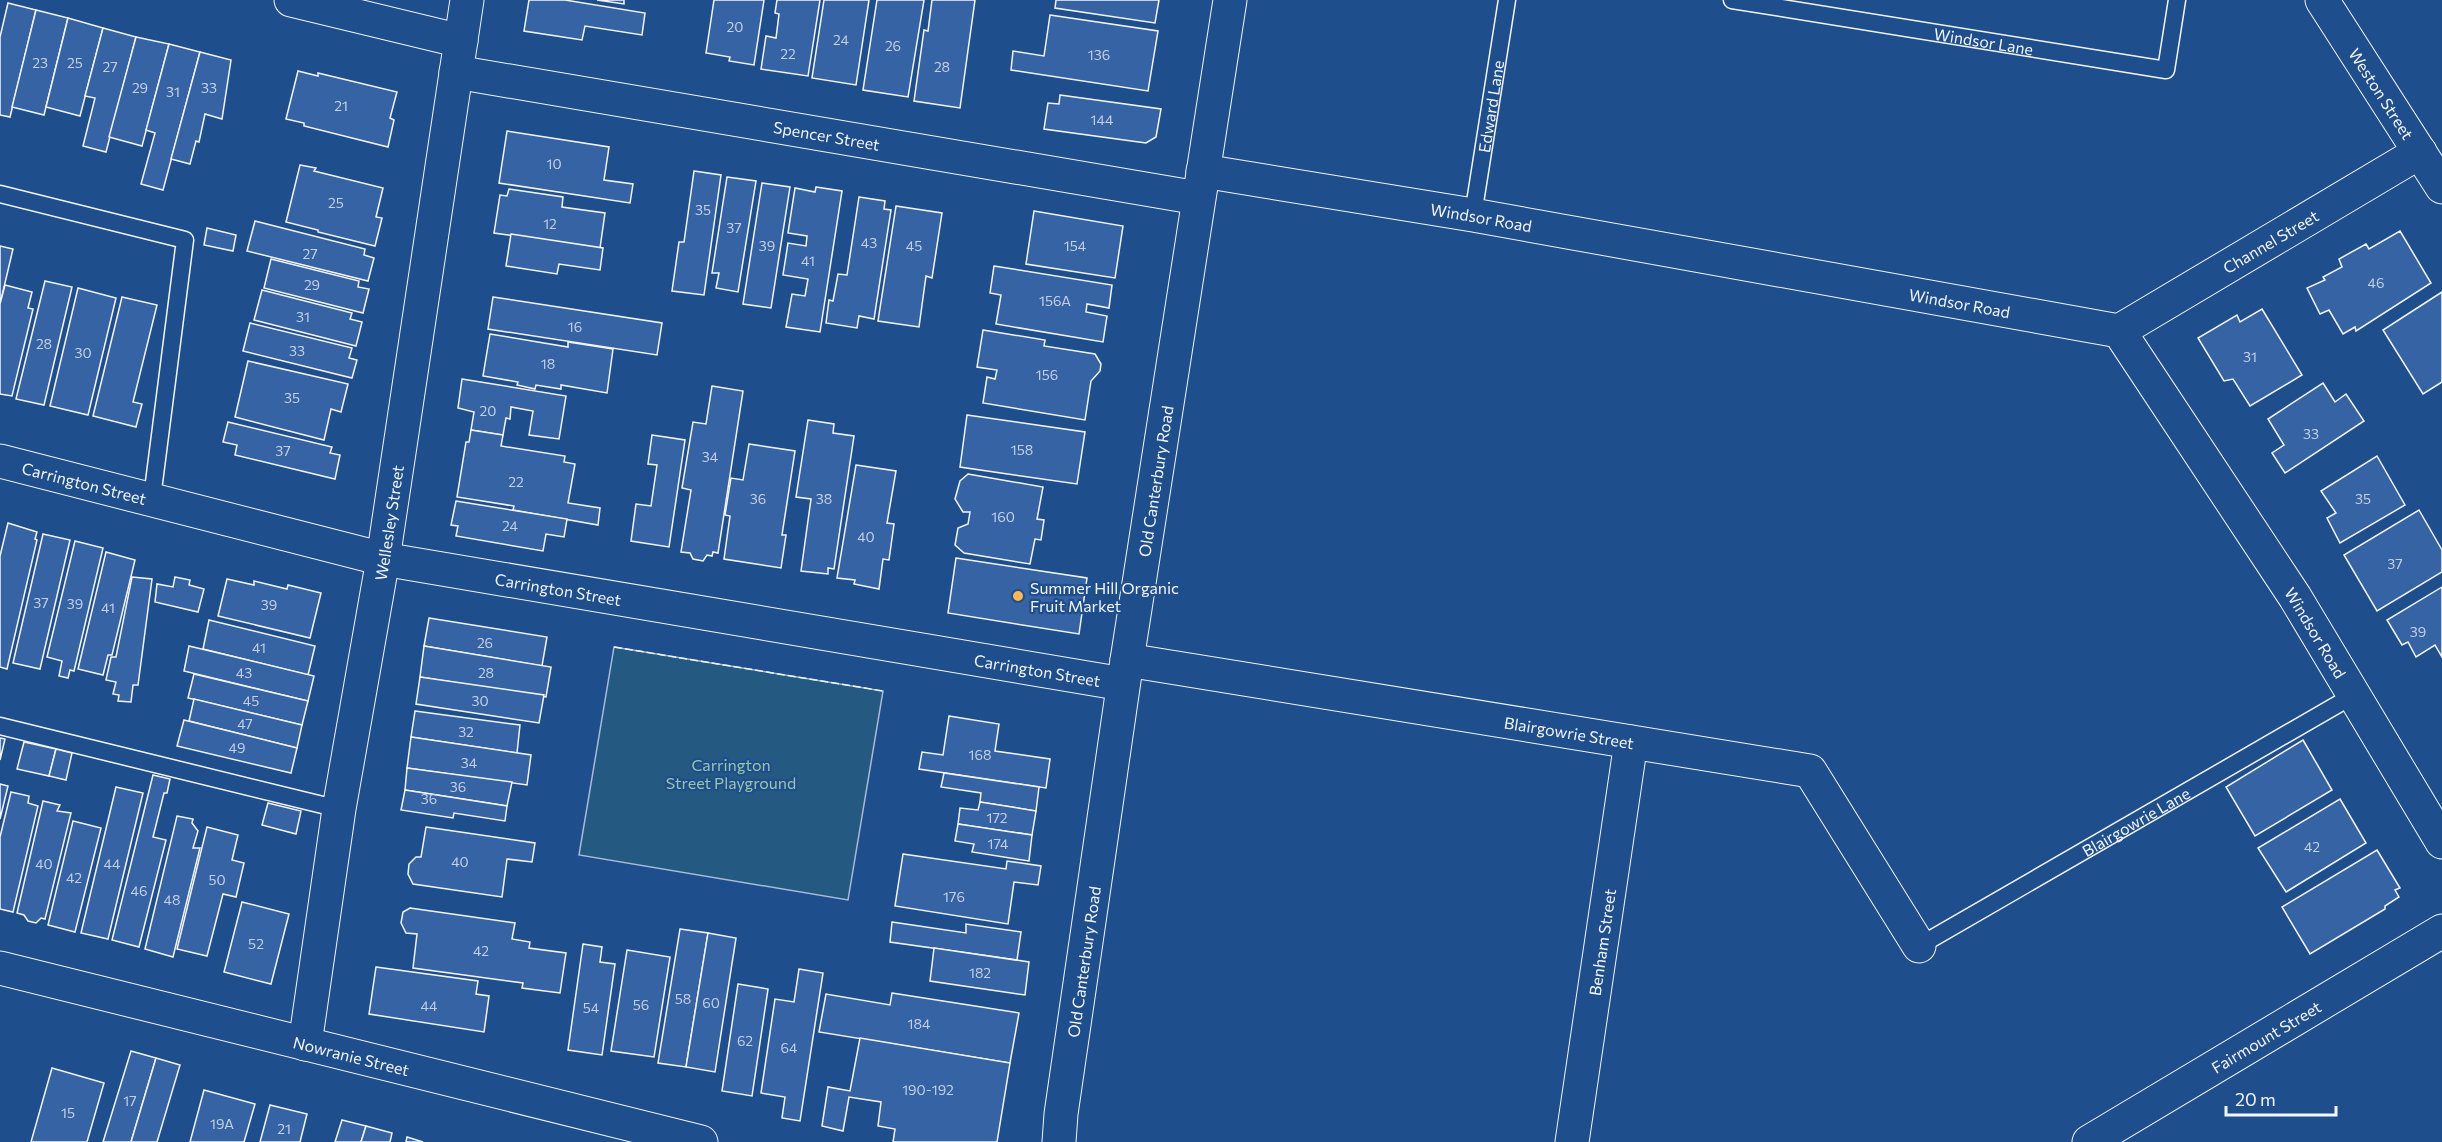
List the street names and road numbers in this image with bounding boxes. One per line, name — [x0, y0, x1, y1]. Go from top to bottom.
street label: Windsor Lane — [1933, 23, 2035, 58]
street label: Weston Street — [2346, 44, 2418, 143]
street label: Edward Lane — [1474, 59, 1507, 154]
street label: Spencer Street — [772, 117, 882, 153]
street label: Windsor Road — [1429, 199, 1533, 235]
street label: Channel Street — [2219, 205, 2322, 277]
street label: Windsor Road — [1907, 284, 2012, 321]
street label: Old Canterbury Road — [1134, 404, 1176, 558]
street label: Carrington Street — [20, 458, 149, 508]
street label: Wellesley Street — [370, 463, 407, 582]
street label: Carrington Street — [494, 569, 623, 609]
street label: Windsor Road — [2281, 583, 2351, 681]
street label: Carrington Street — [973, 650, 1102, 690]
street label: Blairgowrie Street — [1503, 712, 1636, 752]
street label: Blairgowrie Lane — [2078, 783, 2193, 860]
street label: Old Canterbury Road — [1063, 885, 1104, 1039]
street label: Benham Street — [1584, 887, 1619, 997]
street label: Fairmount Street — [2208, 996, 2324, 1076]
street label: Nowranie Street — [291, 1032, 412, 1079]

